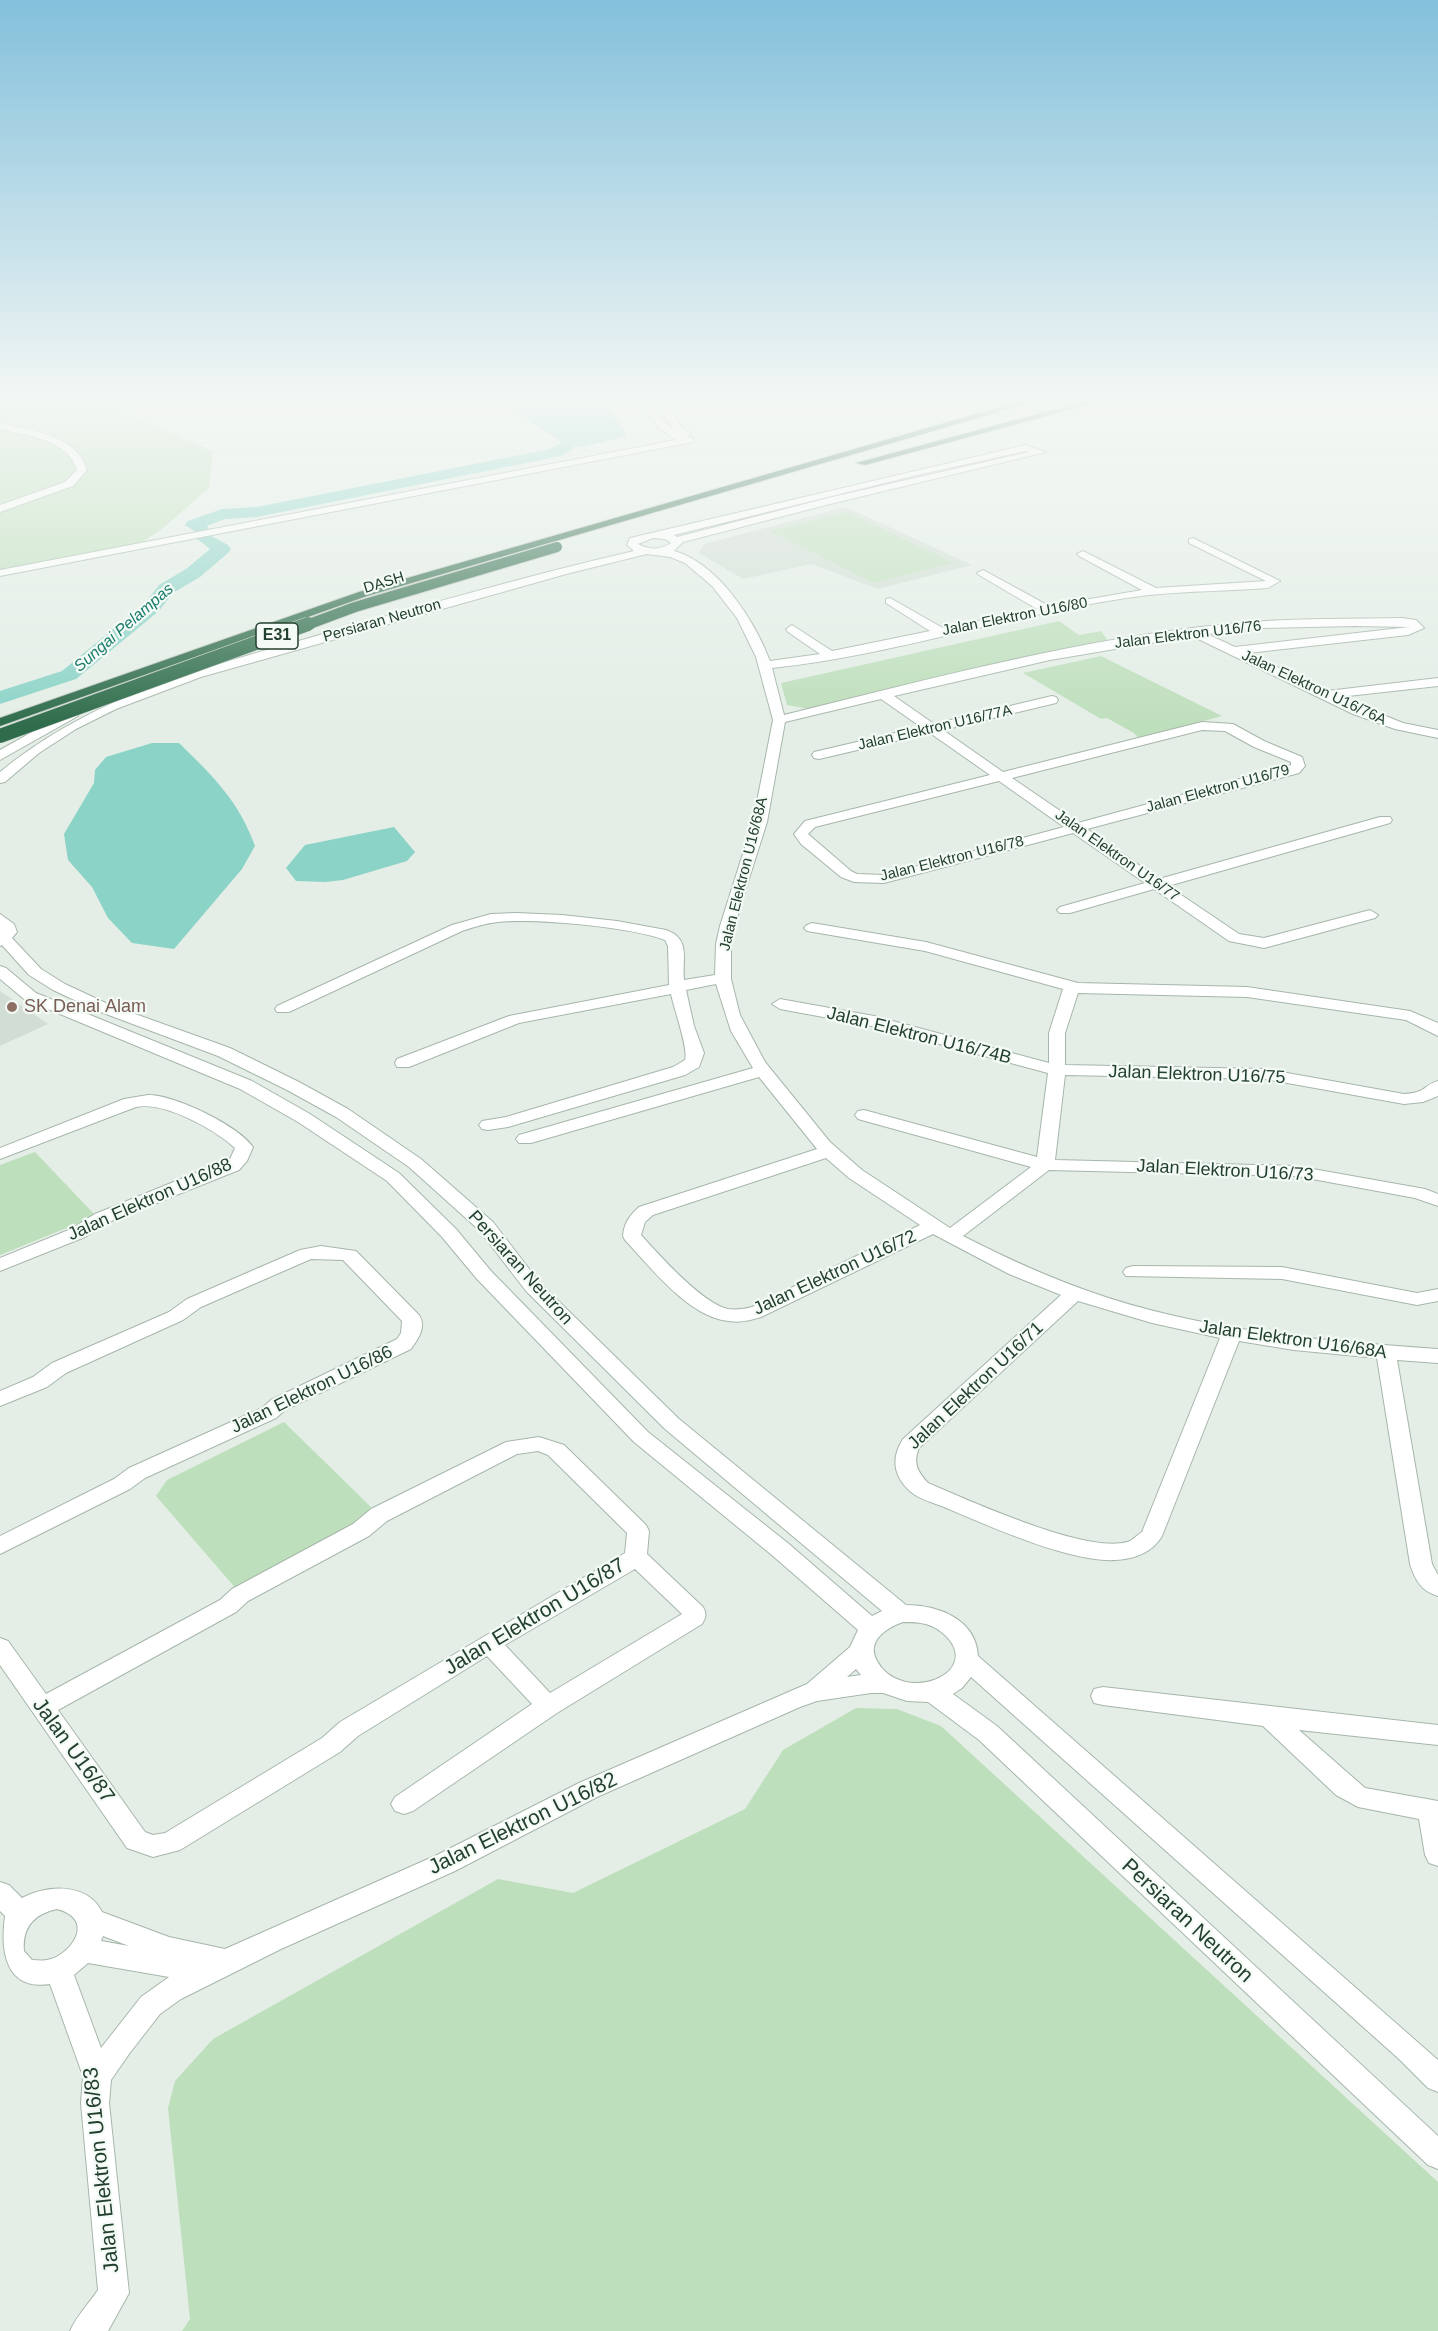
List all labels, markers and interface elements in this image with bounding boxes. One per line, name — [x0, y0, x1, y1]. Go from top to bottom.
street label: DASH — [361, 568, 407, 598]
water label: Sungai Pelampas — [70, 580, 178, 676]
street label: Jalan Elektron U16/80 — [941, 594, 1089, 640]
street label: Persiaran Neutron — [321, 596, 443, 646]
street label: Jalan Elektron U16/76 — [1114, 617, 1262, 653]
road number: E31 — [256, 623, 298, 649]
street label: Jalan Elektron U16/76A — [1239, 647, 1389, 729]
street label: Jalan Elektron U16/77A — [856, 702, 1014, 754]
street label: Jalan Elektron U16/79 — [1144, 761, 1292, 817]
street label: Jalan Elektron U16/68A — [716, 795, 772, 953]
street label: Jalan Elektron U16/77 — [1051, 806, 1183, 906]
street label: Jalan Elektron U16/78 — [878, 832, 1026, 886]
place label: SK Denai Alam — [24, 996, 146, 1018]
marker: SK Denai Alam — [5, 1000, 19, 1014]
street label: Jalan Elektron U16/74B — [825, 1003, 1013, 1069]
street label: Jalan Elektron U16/75 — [1108, 1061, 1286, 1089]
street label: Jalan Elektron U16/88 — [65, 1154, 235, 1246]
street label: Jalan Elektron U16/73 — [1136, 1156, 1314, 1186]
street label: Persiaran Neutron — [463, 1206, 577, 1330]
street label: Jalan Elektron U16/72 — [750, 1226, 920, 1320]
street label: Jalan Elektron U16/68A — [1198, 1316, 1388, 1364]
street label: Jalan Elektron U16/71 — [904, 1318, 1048, 1454]
street label: Jalan Elektron U16/86 — [228, 1341, 396, 1439]
street label: Jalan Elektron U16/87 — [440, 1553, 630, 1681]
street label: Jalan U16/87 — [26, 1694, 120, 1808]
street label: Jalan Elektron U16/82 — [425, 1767, 621, 1881]
street label: Persiaran Neutron — [1116, 1854, 1258, 1988]
street label: Jalan Elektron U16/83 — [79, 2066, 125, 2274]

